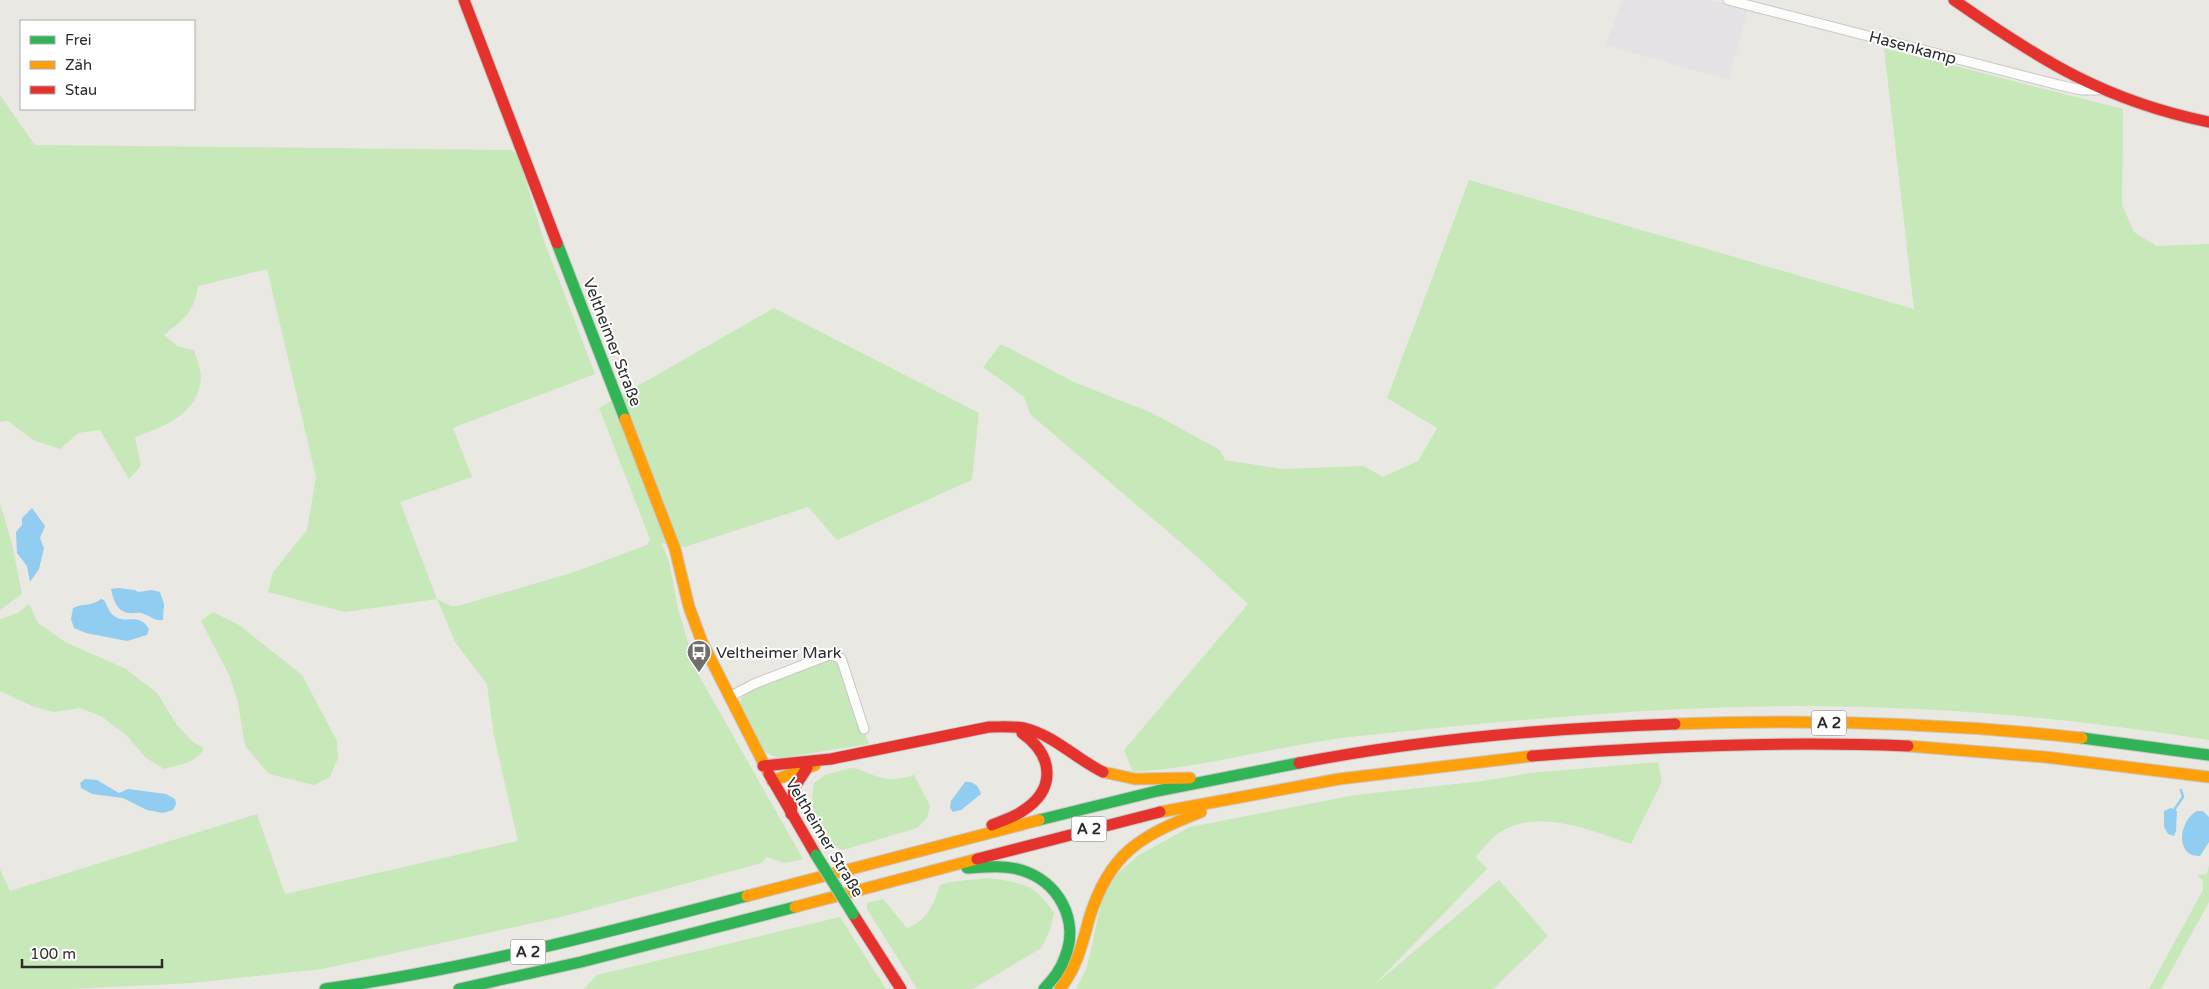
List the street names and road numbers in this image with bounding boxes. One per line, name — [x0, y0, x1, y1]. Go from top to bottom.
street label: Hasenkamp — [1867, 27, 1959, 69]
street label: Veltheimer Straße — [578, 275, 646, 409]
road number: A 2 — [1812, 710, 1846, 736]
street label: Veltheimer Straße — [781, 774, 868, 901]
road number: A 2 — [1072, 816, 1106, 842]
road number: A 2 — [510, 940, 546, 964]

